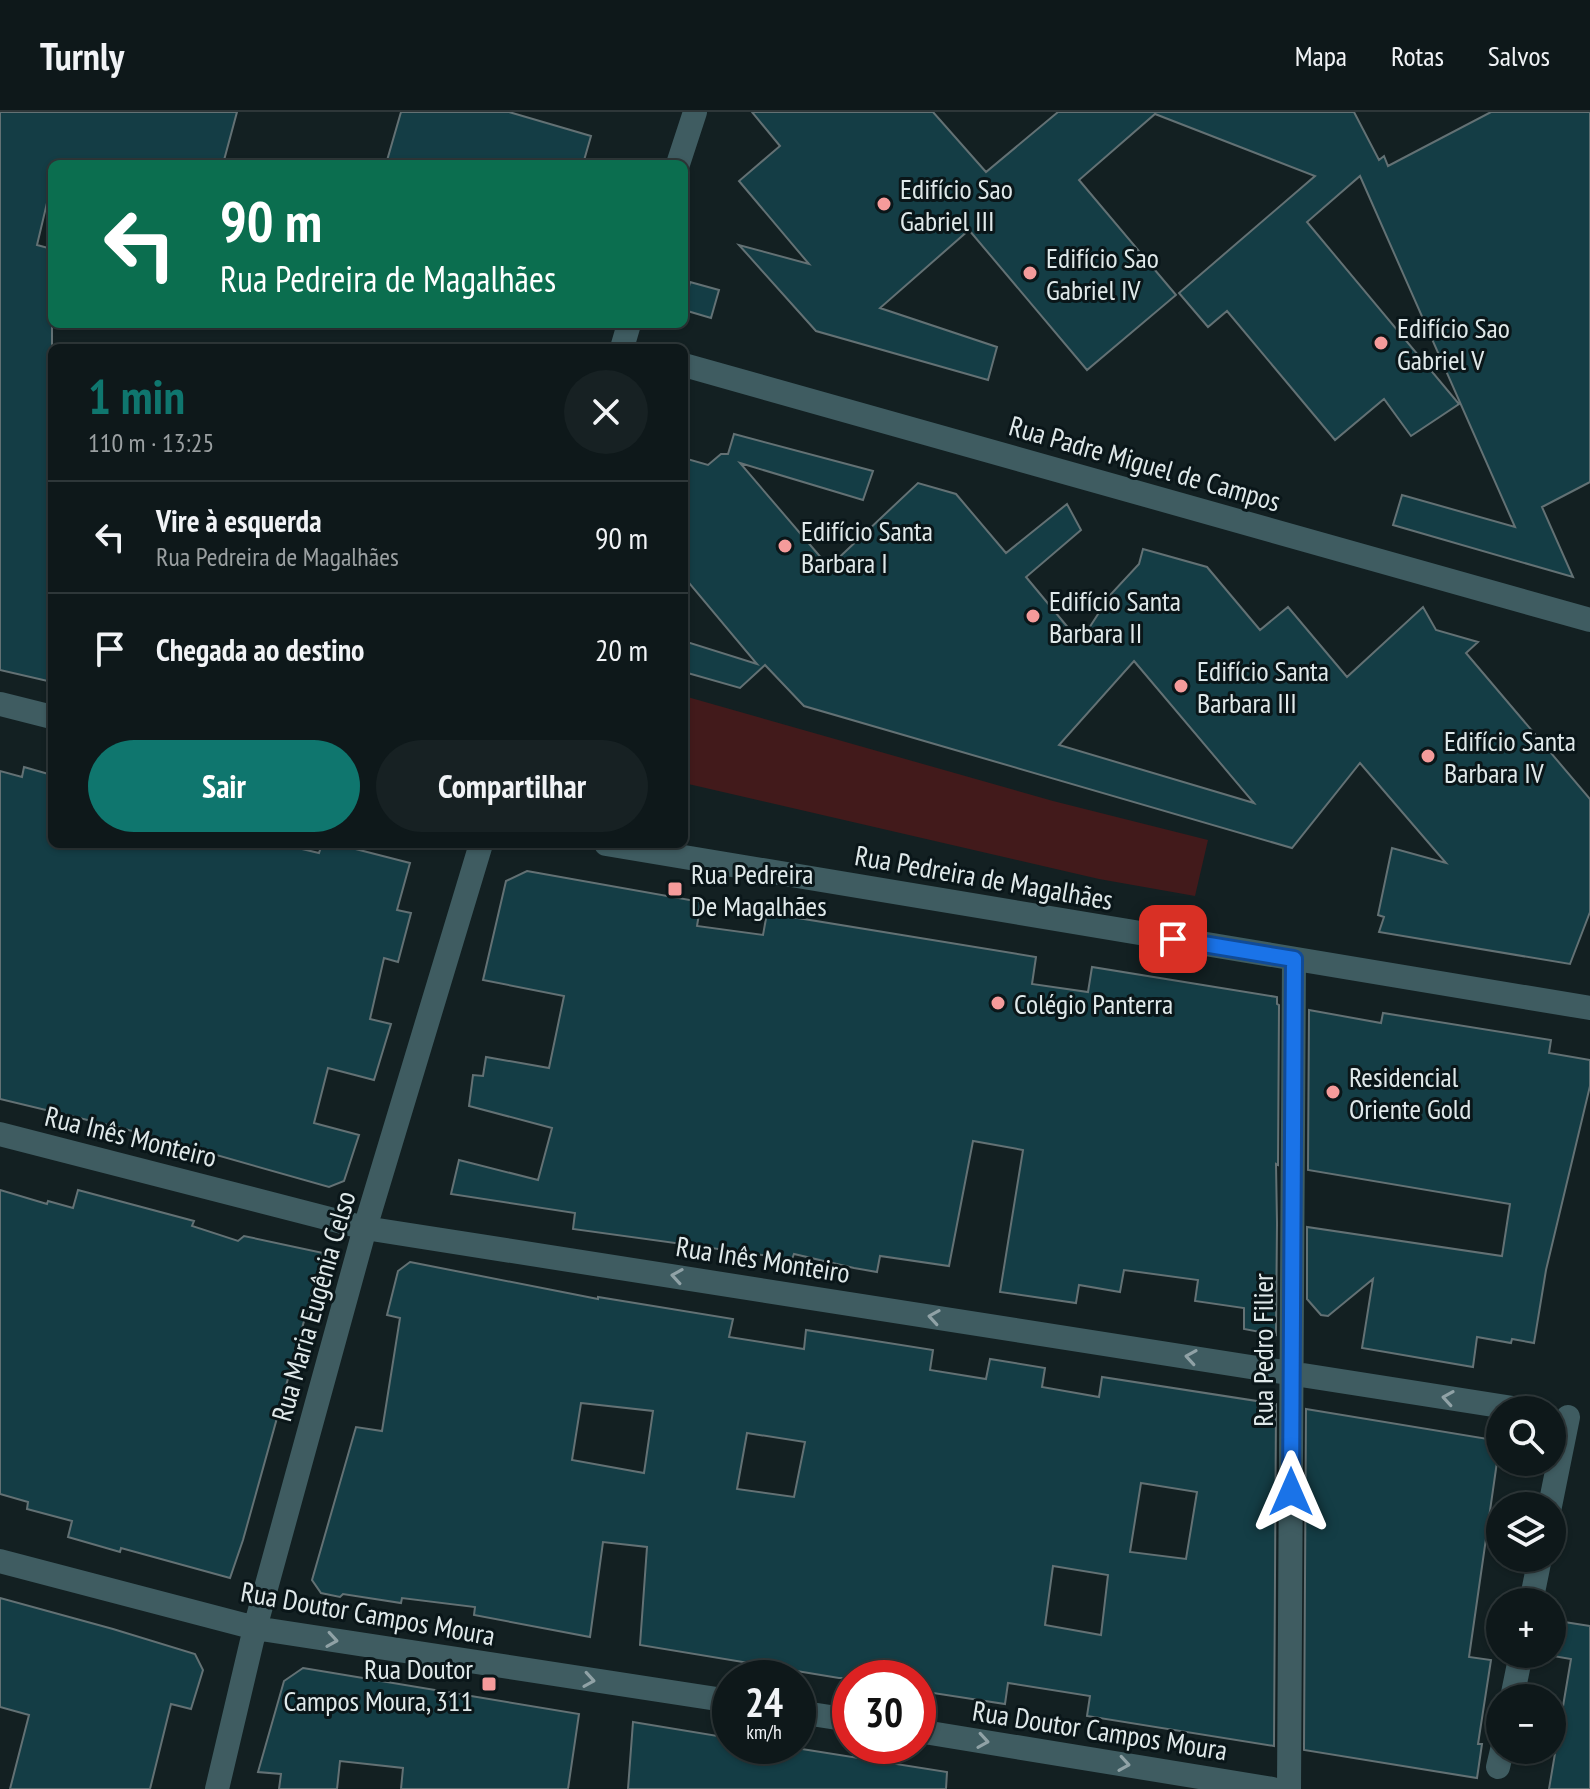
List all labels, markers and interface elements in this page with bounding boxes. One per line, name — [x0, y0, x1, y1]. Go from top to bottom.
text: Turnly — [40, 31, 124, 80]
text: Mapa — [1295, 37, 1347, 74]
text: Rotas — [1391, 37, 1444, 74]
text: Salvos — [1488, 37, 1550, 74]
place label: Edifício Sao Gabriel III — [900, 170, 1013, 239]
text: 90 m — [220, 185, 322, 257]
icon: left — [88, 192, 192, 296]
marker: Edifício Sao Gabriel III — [875, 195, 893, 213]
place label: Edifício Sao Gabriel IV — [1046, 239, 1159, 308]
text: Rua Pedreira de Magalhães — [220, 255, 556, 302]
marker: Edifício Sao Gabriel IV — [1021, 264, 1039, 282]
place label: Edifício Sao Gabriel V — [1397, 309, 1510, 378]
marker: Edifício Sao Gabriel V — [1372, 334, 1390, 352]
text: 1 min — [88, 365, 185, 427]
button: close — [564, 370, 648, 454]
street label: Rua Padre Miguel de Campos — [1005, 407, 1285, 519]
text: 110 m · 13:25 — [88, 426, 214, 459]
text: Vire à esquerda — [156, 501, 322, 540]
place label: Edifício Santa Barbara I — [801, 512, 933, 581]
icon: left — [88, 515, 132, 559]
text: 90 m — [595, 518, 648, 557]
marker: Edifício Santa Barbara I — [776, 537, 794, 555]
text: Rua Pedreira de Magalhães — [156, 540, 399, 573]
place label: Edifício Santa Barbara II — [1049, 582, 1181, 651]
marker: Edifício Santa Barbara II — [1024, 607, 1042, 625]
icon: arrive — [88, 627, 132, 671]
text: Chegada ao destino — [156, 630, 364, 669]
text: 20 m — [595, 630, 648, 669]
place label: Edifício Santa Barbara III — [1197, 652, 1329, 721]
marker: Edifício Santa Barbara III — [1172, 677, 1190, 695]
place label: Edifício Santa Barbara IV — [1444, 722, 1576, 791]
button: Sair — [88, 740, 360, 832]
button: Compartilhar — [376, 740, 648, 832]
marker: Edifício Santa Barbara IV — [1419, 747, 1437, 765]
street label: Rua Pedreira de Magalhães — [852, 836, 1116, 918]
place label: Rua Pedreira De Magalhães — [691, 855, 827, 924]
marker: Rua Pedreira De Magalhães — [666, 880, 684, 898]
pin — [1139, 905, 1207, 973]
icon: arrive — [1151, 917, 1195, 961]
place label: Colégio Panterra — [1014, 985, 1173, 1022]
marker: Colégio Panterra — [989, 994, 1007, 1012]
place label: Residencial Oriente Gold — [1349, 1058, 1471, 1127]
marker: Residencial Oriente Gold — [1324, 1083, 1342, 1101]
street label: Rua Inês Monteiro — [41, 1097, 221, 1175]
street label: Rua Maria Eugênia Celso — [262, 1187, 364, 1425]
street label: Rua Inês Monteiro — [673, 1227, 853, 1291]
one-way arrow — [670, 1269, 684, 1286]
street label: Rua Pedro Filier — [1244, 1273, 1281, 1427]
one-way arrow — [927, 1309, 941, 1326]
one-way arrow — [1184, 1349, 1198, 1366]
one-way arrow — [1441, 1390, 1455, 1407]
map controls — [1486, 1396, 1566, 1764]
button: search — [1486, 1396, 1566, 1476]
position arrow — [1249, 1450, 1333, 1534]
button: layers — [1486, 1492, 1566, 1572]
street label: Rua Doutor Campos Moura — [238, 1572, 498, 1654]
button: + — [1486, 1588, 1566, 1668]
one-way arrow — [326, 1631, 339, 1648]
place label: Rua Doutor Campos Moura, 311 — [283, 1650, 473, 1719]
speed limit sign: 30 — [832, 1660, 936, 1764]
one-way arrow — [583, 1671, 596, 1688]
marker: Rua Doutor Campos Moura, 311 — [480, 1675, 498, 1693]
text: 24 — [745, 1676, 783, 1728]
button: − — [1486, 1684, 1566, 1764]
street label: Rua Doutor Campos Moura — [970, 1692, 1230, 1768]
text: km/h — [746, 1719, 782, 1745]
one-way arrow — [976, 1732, 990, 1749]
one-way arrow — [1118, 1754, 1131, 1771]

